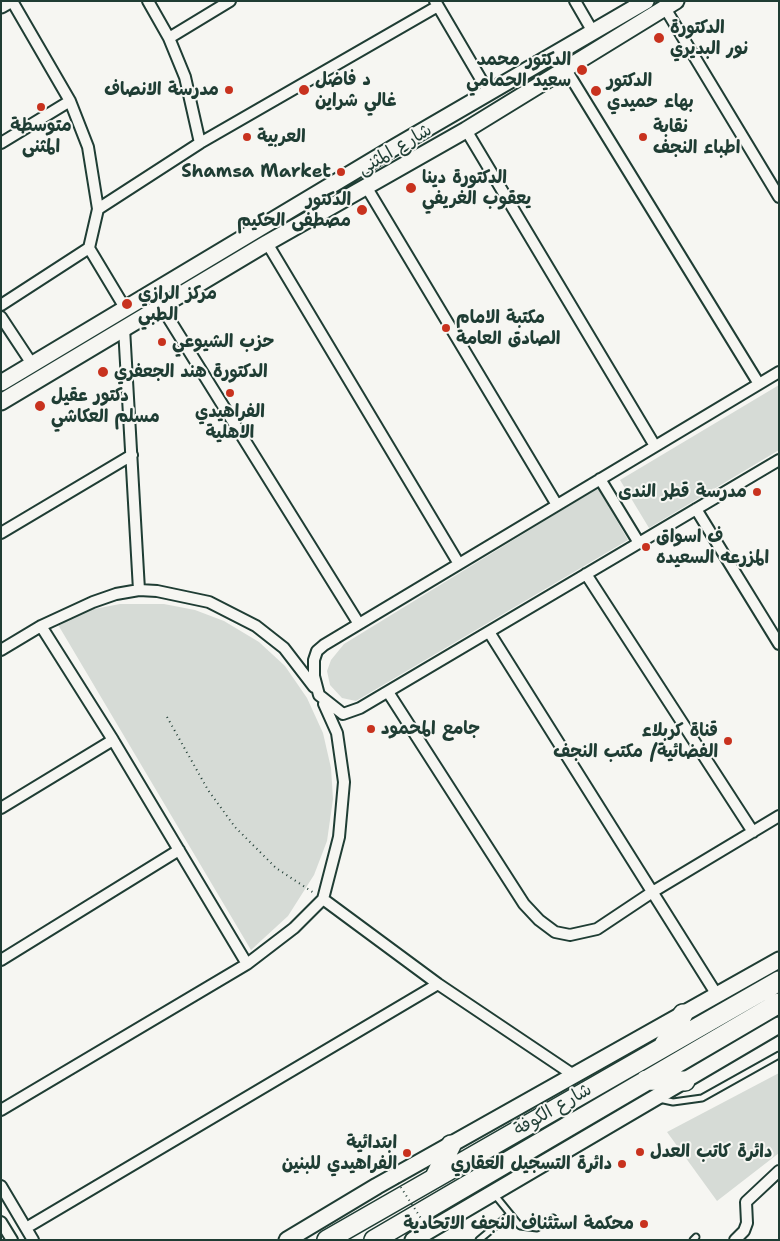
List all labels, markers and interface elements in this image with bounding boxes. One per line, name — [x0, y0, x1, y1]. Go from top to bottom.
place label: الدكتورة نور البديري — [670, 17, 748, 59]
marker: الدكتورة نور البديري — [652, 31, 666, 45]
place label: الدكتور محمد سعيد الحمامي — [466, 49, 571, 92]
marker: الدكتور محمد سعيد الحمامي — [575, 63, 589, 77]
place label: د فاضل غالي شراين — [315, 69, 396, 112]
place label: الدكتور بهاء حميدي — [607, 70, 694, 112]
place label: مدرسة الانصاف — [104, 79, 219, 101]
marker: د فاضل غالي شراين — [297, 83, 311, 97]
marker: مدرسة الانصاف — [223, 84, 235, 96]
marker: الدكتور بهاء حميدي — [589, 84, 603, 98]
marker: متوسطة المثنى — [35, 101, 47, 113]
place label: متوسطة المثنى — [10, 115, 72, 158]
place label: نقابة اطباء النجف — [653, 116, 740, 158]
street label: شارع المثنى — [354, 119, 436, 181]
place label: العربية — [257, 126, 306, 148]
marker: العربية — [241, 131, 253, 143]
marker: نقابة اطباء النجف — [637, 131, 649, 143]
place label: Shamsa Market — [181, 161, 331, 183]
marker: Shamsa Market — [335, 166, 347, 178]
place label: الدكتورة دينا يعقوب الغريفي — [422, 167, 531, 210]
marker: الدكتورة دينا يعقوب الغريفي — [404, 181, 418, 195]
place label: الدكتور مصطفى الحكيم — [237, 189, 351, 232]
marker: الدكتور مصطفى الحكيم — [355, 203, 369, 217]
place label: مركز الرازي الطبي — [138, 283, 217, 326]
marker: مركز الرازي الطبي — [120, 297, 134, 311]
place label: مكتبة الامام الصادق العامة — [456, 307, 560, 350]
marker: مكتبة الامام الصادق العامة — [440, 322, 452, 334]
place label: حزب الشيوعي — [172, 331, 274, 353]
marker: حزب الشيوعي — [156, 336, 168, 348]
place label: الدكتورة هند الجعفري — [114, 361, 268, 383]
marker: الدكتورة هند الجعفري — [96, 365, 110, 379]
place label: دكتور عقيل مسلم العكاشي — [51, 385, 160, 428]
marker: الفراهيدي الاهلية — [224, 387, 236, 399]
marker: دكتور عقيل مسلم العكاشي — [33, 399, 47, 413]
place label: الفراهيدي الاهلية — [195, 401, 265, 444]
place label: مدرسة قطر الندى — [618, 481, 747, 503]
marker: مدرسة قطر الندى — [751, 486, 763, 498]
place label: ف اسواق المزرعه السعيده — [656, 526, 769, 568]
marker: ف اسواق المزرعه السعيده — [640, 541, 652, 553]
place label: جامع المحمود — [381, 718, 480, 740]
place label: قناة كربلاء الفضائية/ مكتب النجف — [553, 720, 718, 762]
marker: جامع المحمود — [365, 723, 377, 735]
marker: قناة كربلاء الفضائية/ مكتب النجف — [722, 735, 734, 747]
street label: شارع الكوفة — [510, 1079, 596, 1141]
place label: ابتدائية الفراهيدي للبنين — [282, 1132, 397, 1174]
place label: دائرة كاتب العدل — [650, 1141, 772, 1163]
marker: دائرة كاتب العدل — [634, 1146, 646, 1158]
marker: ابتدائية الفراهيدي للبنين — [401, 1147, 413, 1159]
place label: دائرة التسجيل العقاري — [451, 1153, 612, 1175]
marker: دائرة التسجيل العقاري — [616, 1158, 628, 1170]
place label: محكمة استئناف النجف الاتحادية — [403, 1213, 634, 1235]
marker: محكمة استئناف النجف الاتحادية — [638, 1218, 650, 1230]

